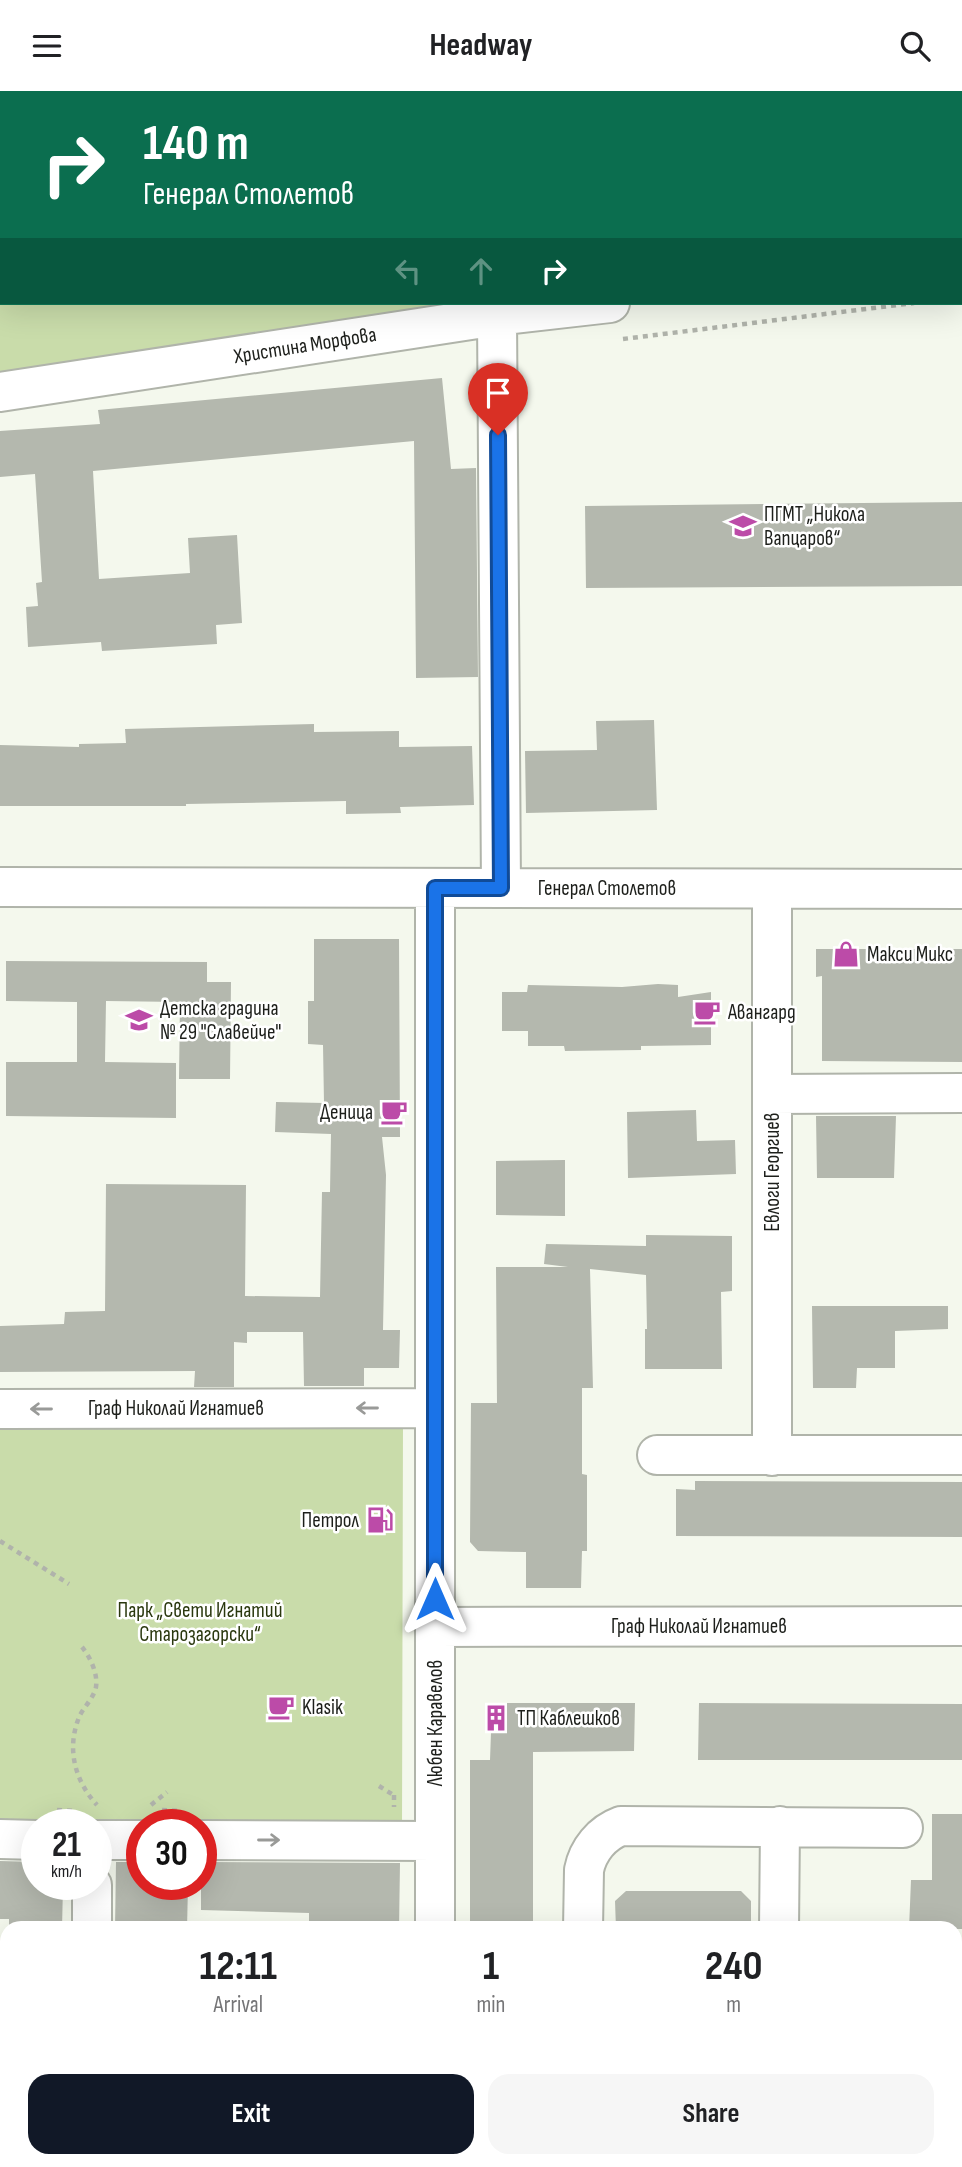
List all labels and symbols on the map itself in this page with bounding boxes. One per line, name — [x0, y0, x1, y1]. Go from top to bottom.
street label: Христина Морфова — [231, 322, 378, 369]
pin — [468, 363, 528, 435]
place label: ПГМТ „Никола Вапцаров“ — [764, 502, 865, 551]
school or university icon: ПГМТ „Никола Вапцаров“ — [728, 511, 758, 541]
street label: Генерал Столетов — [538, 876, 676, 901]
shop icon: Макси Микс — [831, 939, 861, 969]
place label: Макси Микс — [867, 942, 953, 967]
place label: Детска градина № 29 "Славейче" — [160, 996, 282, 1045]
cafe icon: Авангард — [692, 997, 722, 1027]
place label: Авангард — [727, 1000, 796, 1025]
school or university icon: Детска градина № 29 "Славейче" — [124, 1005, 154, 1035]
cafe icon: Деница — [379, 1097, 409, 1127]
place label: Деница — [320, 1100, 373, 1125]
street label: Евлоги Георгиев — [760, 1112, 785, 1232]
street label: Граф Николай Игнатиев — [88, 1396, 264, 1421]
one-way arrow — [356, 1401, 379, 1415]
one-way arrow — [30, 1402, 53, 1416]
fuel station icon: Петрол — [365, 1505, 395, 1535]
place label: Петрол — [302, 1508, 360, 1533]
position arrow — [398, 1562, 472, 1636]
park label: Парк „Свети Игнатий Старозагорски“ — [118, 1598, 282, 1647]
street label: Граф Николай Игнатиев — [611, 1614, 787, 1639]
street label: Любен Каравелов — [423, 1660, 448, 1787]
cafe icon: Klasik — [266, 1692, 296, 1722]
place label: Klasik — [302, 1695, 343, 1720]
building icon: ТП Каблешков — [481, 1703, 511, 1733]
place label: ТП Каблешков — [517, 1706, 620, 1731]
speed limit sign: 30 — [126, 1809, 217, 1900]
one-way arrow — [258, 1833, 281, 1847]

